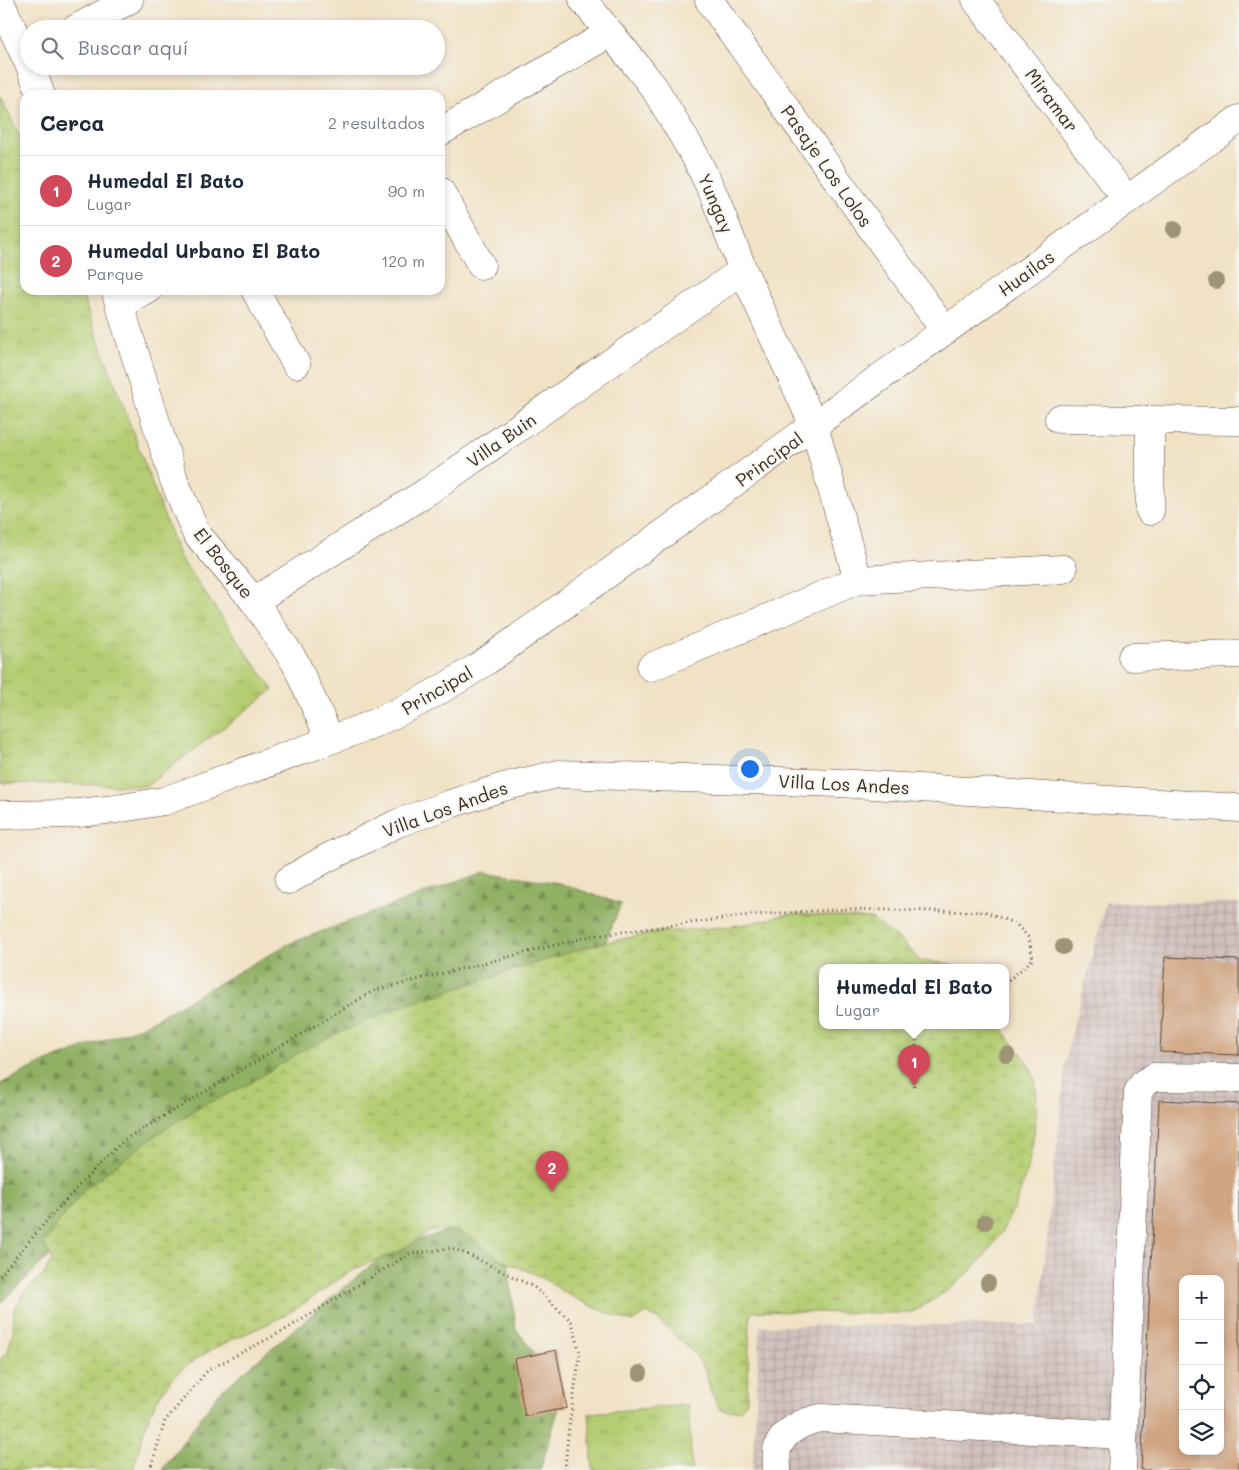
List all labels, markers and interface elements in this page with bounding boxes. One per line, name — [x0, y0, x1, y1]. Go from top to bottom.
search box — [20, 20, 445, 75]
icon: search — [38, 34, 66, 62]
text: Buscar aquí — [78, 35, 188, 60]
street label: Miramar — [1020, 63, 1084, 137]
street label: Pasaje Los Lolos — [776, 100, 878, 232]
text: Cerca — [40, 109, 105, 136]
text: 2 resultados — [328, 112, 425, 133]
text: Humedal El Bato — [87, 168, 244, 193]
street label: Yungay — [693, 169, 739, 237]
text: 1 — [52, 180, 60, 201]
text: 90 m — [388, 180, 425, 201]
text: Lugar — [87, 193, 131, 214]
text: Humedal Urbano El Bato — [87, 238, 320, 263]
street label: Huailas — [993, 245, 1059, 301]
text: 2 — [52, 250, 60, 271]
text: 120 m — [381, 250, 425, 271]
text: Parque — [87, 263, 144, 284]
street label: Villa Buin — [462, 407, 540, 473]
street label: Principal — [730, 426, 808, 492]
street label: El Bosque — [189, 523, 259, 603]
street label: Principal — [397, 660, 477, 720]
your location — [737, 756, 763, 782]
street label: Villa Los Andes — [778, 769, 910, 799]
street label: Villa Los Andes — [379, 775, 511, 843]
popup — [819, 964, 1009, 1029]
text: Humedal El Bato — [836, 974, 992, 999]
text: Lugar — [836, 999, 880, 1020]
pin: 1 — [898, 1045, 930, 1086]
pin: 2 — [536, 1151, 568, 1192]
map controls — [1179, 1275, 1224, 1455]
button: + — [1179, 1275, 1224, 1320]
button: − — [1179, 1320, 1224, 1365]
button: locate — [1179, 1365, 1224, 1410]
button: layers — [1179, 1410, 1224, 1455]

